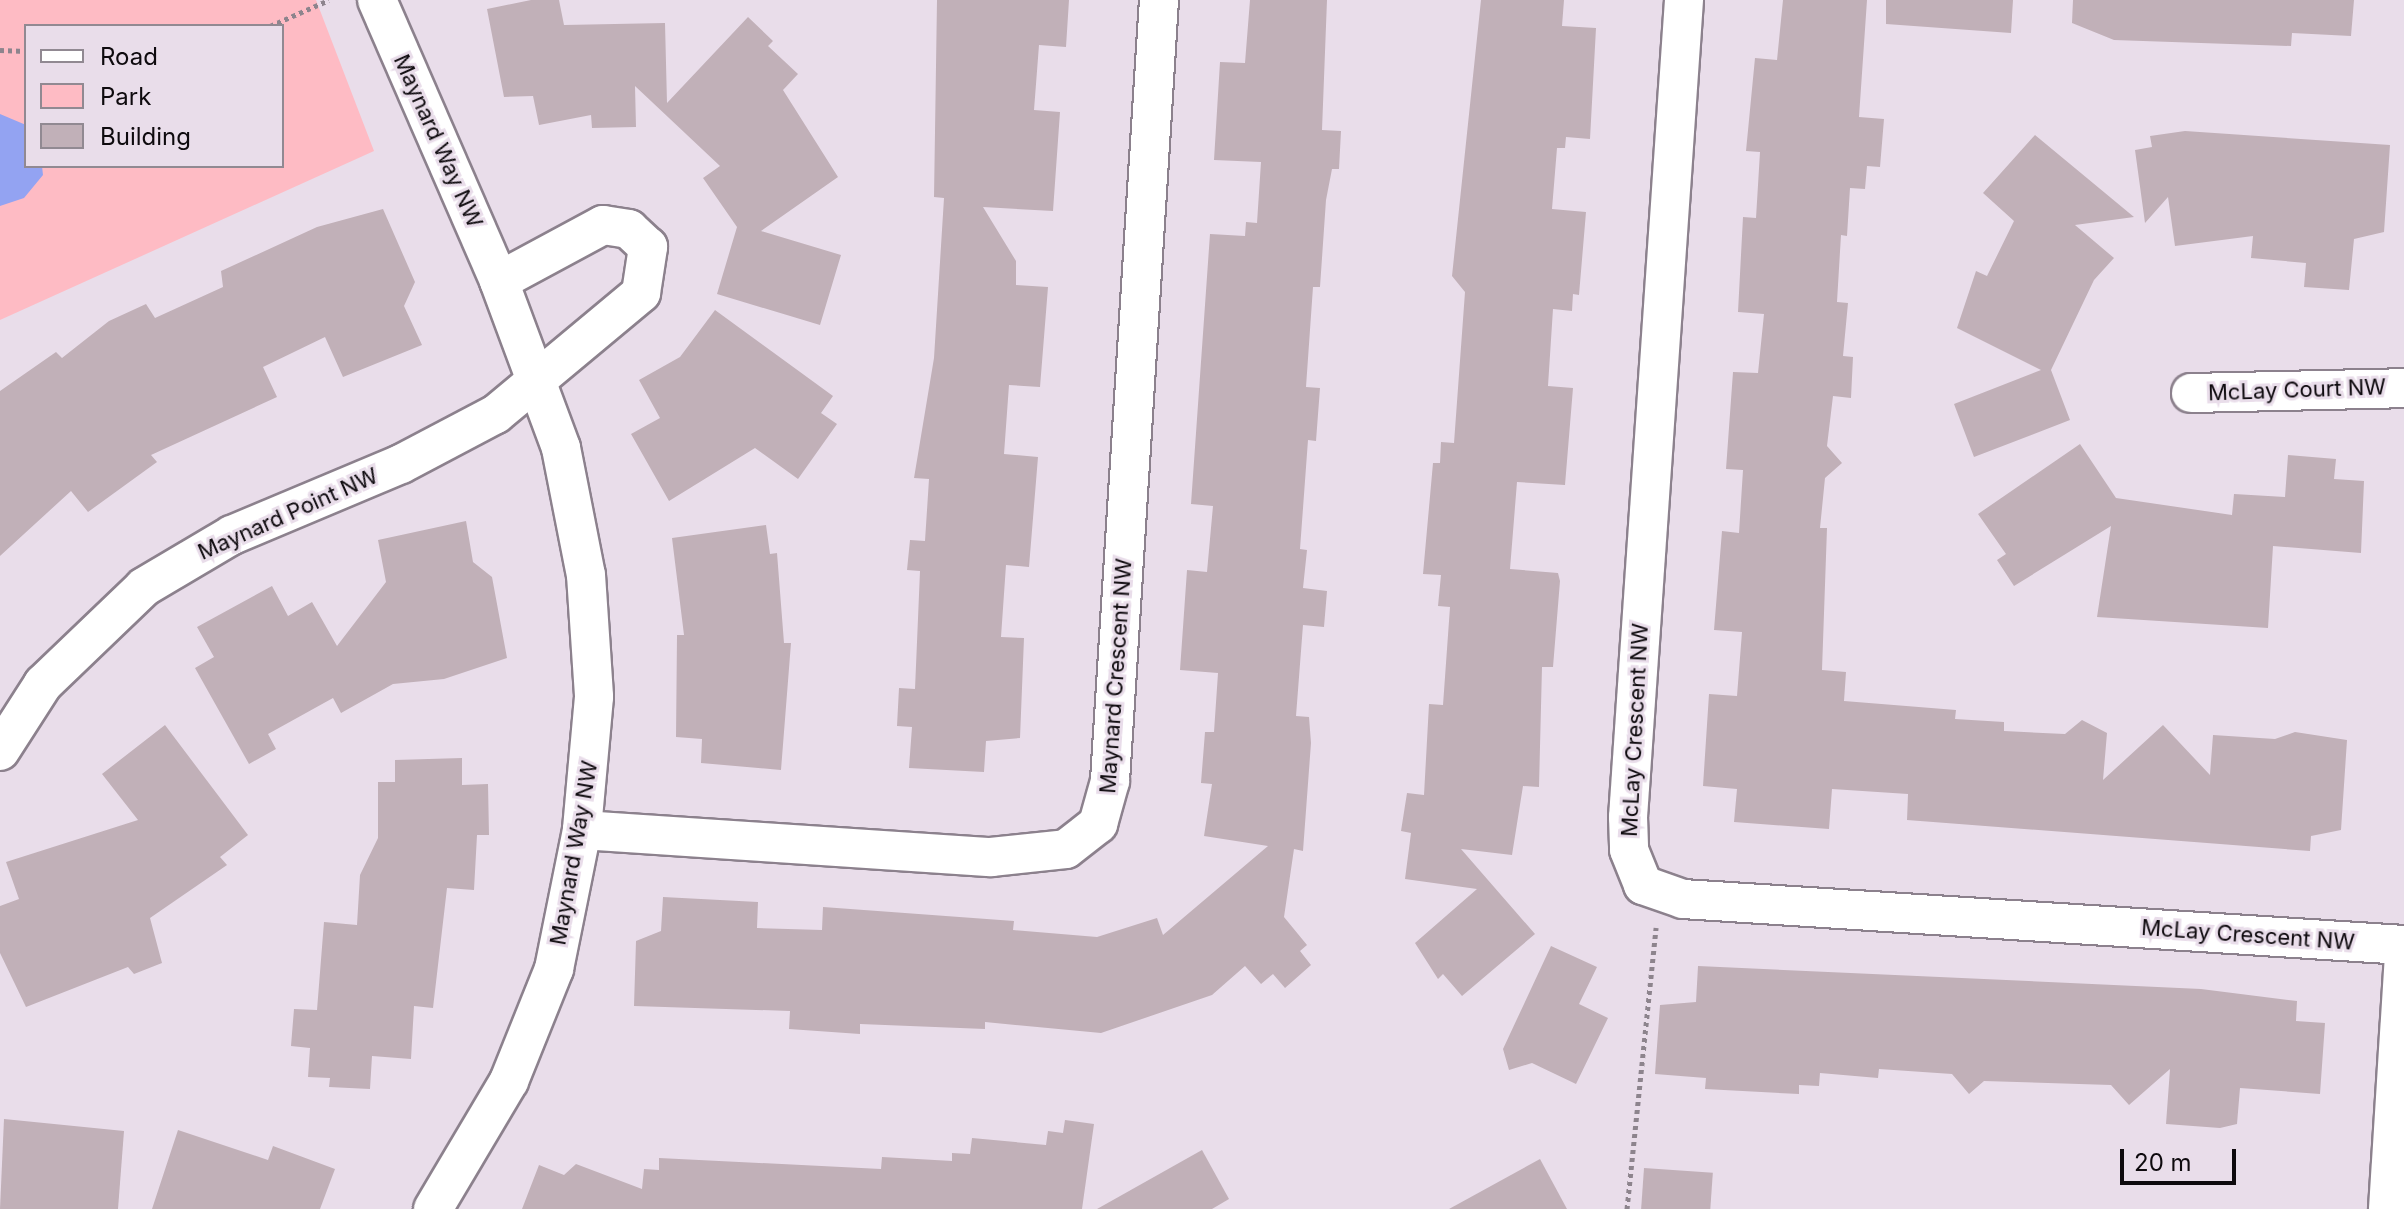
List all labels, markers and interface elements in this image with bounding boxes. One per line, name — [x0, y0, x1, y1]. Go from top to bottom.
legend — [24, 24, 284, 168]
text: Road — [100, 42, 158, 71]
street label: Maynard Way NW — [388, 50, 488, 232]
text: Park — [100, 82, 151, 111]
text: Building — [100, 122, 191, 151]
street label: McLay Court NW — [2208, 374, 2386, 406]
street label: Maynard Point NW — [194, 462, 382, 566]
street label: Maynard Crescent NW — [1095, 558, 1137, 794]
street label: McLay Crescent NW — [1616, 622, 1654, 838]
street label: Maynard Way NW — [545, 759, 603, 947]
street label: McLay Crescent NW — [2140, 914, 2356, 956]
scale bar — [2124, 1133, 2240, 1183]
text: 20 m — [2134, 1148, 2192, 1177]

